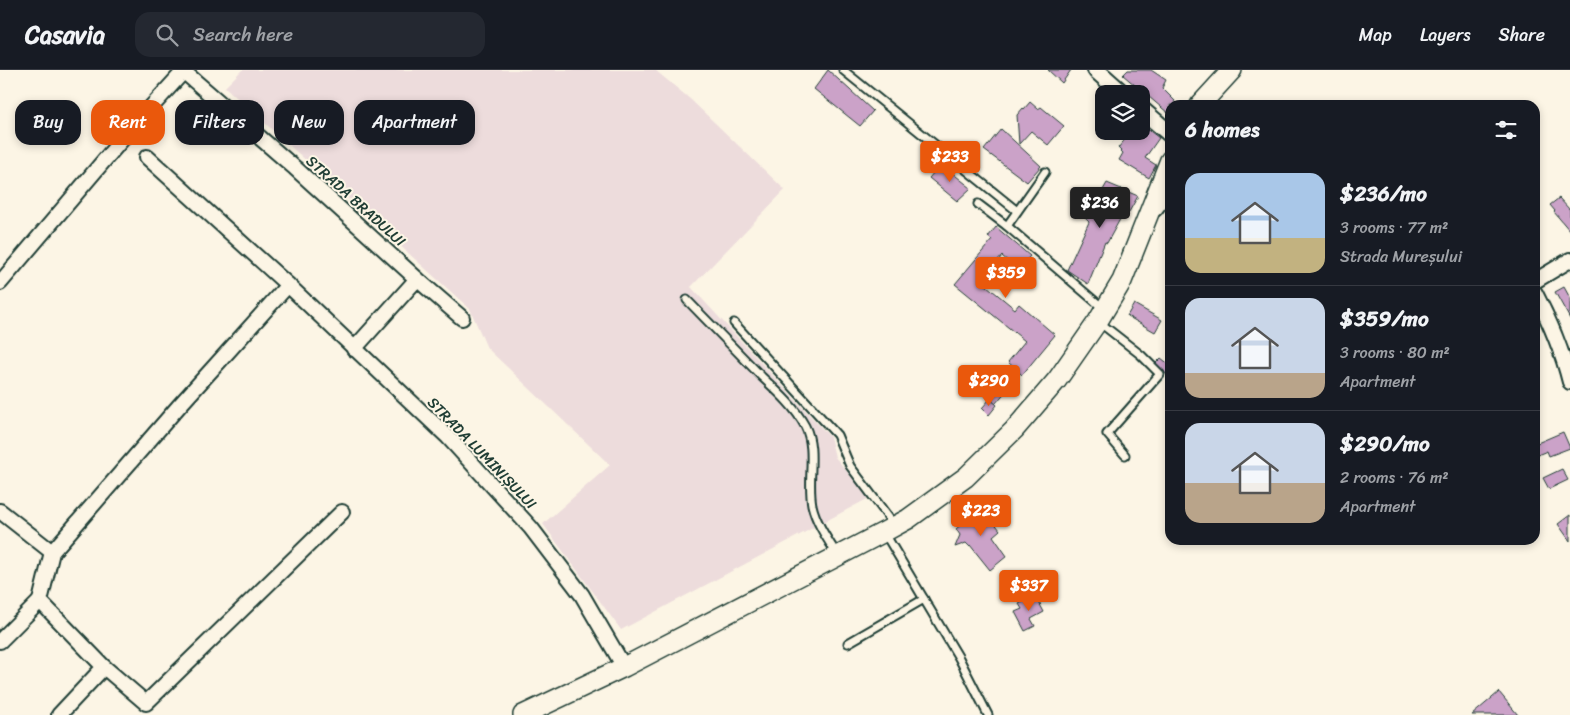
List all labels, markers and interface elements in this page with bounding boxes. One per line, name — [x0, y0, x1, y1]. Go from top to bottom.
search box — [135, 12, 485, 57]
text: Casavia — [25, 14, 105, 56]
text: Search here — [193, 18, 293, 51]
text: Map — [1359, 19, 1392, 51]
text: Layers — [1420, 19, 1471, 51]
text: Share — [1499, 19, 1545, 51]
icon: search — [153, 21, 181, 49]
map controls — [1095, 85, 1150, 140]
button: layers — [1095, 85, 1150, 140]
chip: Buy — [15, 100, 81, 145]
chip: Rent — [91, 100, 165, 145]
chip: Filters — [175, 100, 264, 145]
chip: New — [274, 100, 344, 145]
chip: Apartment — [354, 100, 475, 145]
text: 6 homes — [1185, 111, 1260, 149]
icon: filters — [1492, 116, 1520, 144]
pin: $233 — [920, 140, 980, 183]
text: $233 — [931, 142, 969, 171]
street label: STRADA BRADULUI — [300, 149, 412, 254]
text: $236/mo — [1340, 175, 1427, 213]
pin: $236 — [1070, 186, 1130, 229]
text: $236 — [1081, 188, 1119, 217]
icon: home — [1225, 193, 1285, 253]
text: 3 rooms · 77 m² — [1340, 213, 1448, 242]
text: Strada Mureșului — [1340, 242, 1462, 271]
pin: $359 — [976, 256, 1036, 299]
text: $359 — [986, 258, 1026, 287]
text: $359/mo — [1340, 300, 1429, 338]
icon: home — [1225, 318, 1285, 378]
text: 3 rooms · 80 m² — [1340, 338, 1450, 367]
pin: $290 — [959, 364, 1019, 407]
text: $290 — [969, 366, 1009, 395]
text: Apartment — [1340, 367, 1416, 396]
street label: STRADA LUMINIȘULUI — [421, 390, 543, 516]
text: $290/mo — [1340, 425, 1430, 463]
icon: home — [1225, 443, 1285, 503]
text: 2 rooms · 76 m² — [1340, 463, 1449, 492]
text: Apartment — [1340, 492, 1416, 521]
pin: $223 — [951, 494, 1011, 537]
text: $223 — [962, 496, 1000, 525]
pin: $337 — [999, 570, 1059, 612]
text: $337 — [1010, 571, 1048, 600]

